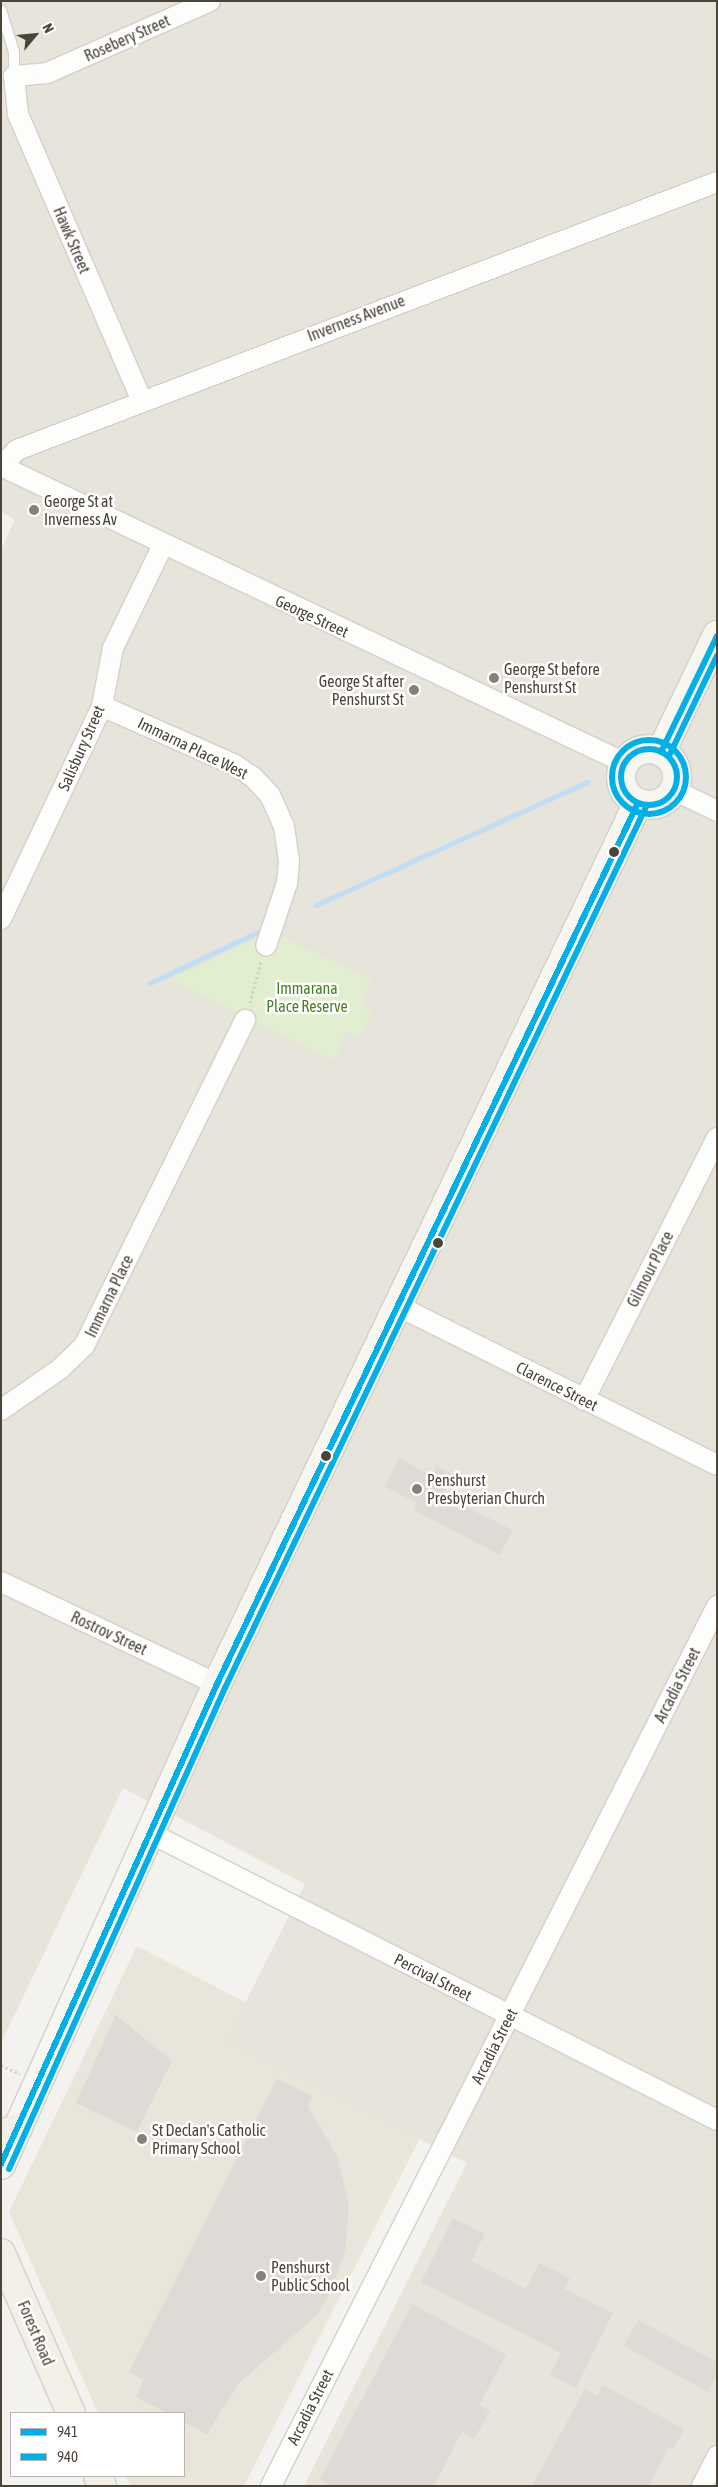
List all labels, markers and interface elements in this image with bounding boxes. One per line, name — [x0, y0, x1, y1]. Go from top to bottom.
north arrow — [10, 10, 60, 60]
street label: Rosebery Street — [81, 11, 173, 65]
text: N — [39, 21, 57, 35]
street label: Hawk Street — [49, 204, 95, 276]
street label: Inverness Avenue — [304, 291, 408, 345]
place label: George St at Inverness Av — [44, 491, 117, 529]
marker: George St at Inverness Av — [28, 504, 40, 516]
street label: George Street — [272, 591, 352, 641]
place label: George St before Penshurst St — [504, 659, 600, 697]
place label: George St after Penshurst St — [319, 671, 404, 709]
marker: George St before Penshurst St — [488, 672, 500, 684]
marker: George St after Penshurst St — [408, 684, 420, 696]
street label: Salisbury Street — [54, 702, 108, 794]
street label: Immarna Place West — [135, 713, 251, 783]
unlabelled marker — [609, 847, 619, 857]
park label: Immarana Place Reserve — [266, 978, 348, 1016]
street label: Gilmour Place — [623, 1228, 677, 1310]
unlabelled marker — [433, 1238, 443, 1248]
street label: Immarna Place — [81, 1252, 137, 1340]
street label: Clarence Street — [513, 1357, 601, 1415]
unlabelled marker — [321, 1451, 331, 1461]
place label: Penshurst Presbyterian Church — [427, 1470, 545, 1508]
marker: Penshurst Presbyterian Church — [411, 1483, 423, 1495]
street label: Rostrov Street — [68, 1607, 150, 1659]
street label: Arcadia Street — [650, 1644, 704, 1726]
street label: Percival Street — [391, 1949, 475, 2005]
street label: Arcadia Street — [467, 2005, 521, 2087]
place label: St Declan's Catholic Primary School — [152, 2120, 266, 2158]
marker: St Declan's Catholic Primary School — [136, 2133, 148, 2145]
place label: Penshurst Public School — [271, 2257, 350, 2295]
marker: Penshurst Public School — [255, 2270, 267, 2282]
street label: Forest Road — [14, 2298, 58, 2368]
street label: Arcadia Street — [283, 2366, 337, 2448]
legend — [10, 2412, 185, 2477]
text: 941 — [57, 2423, 78, 2440]
text: 940 — [57, 2448, 78, 2465]

